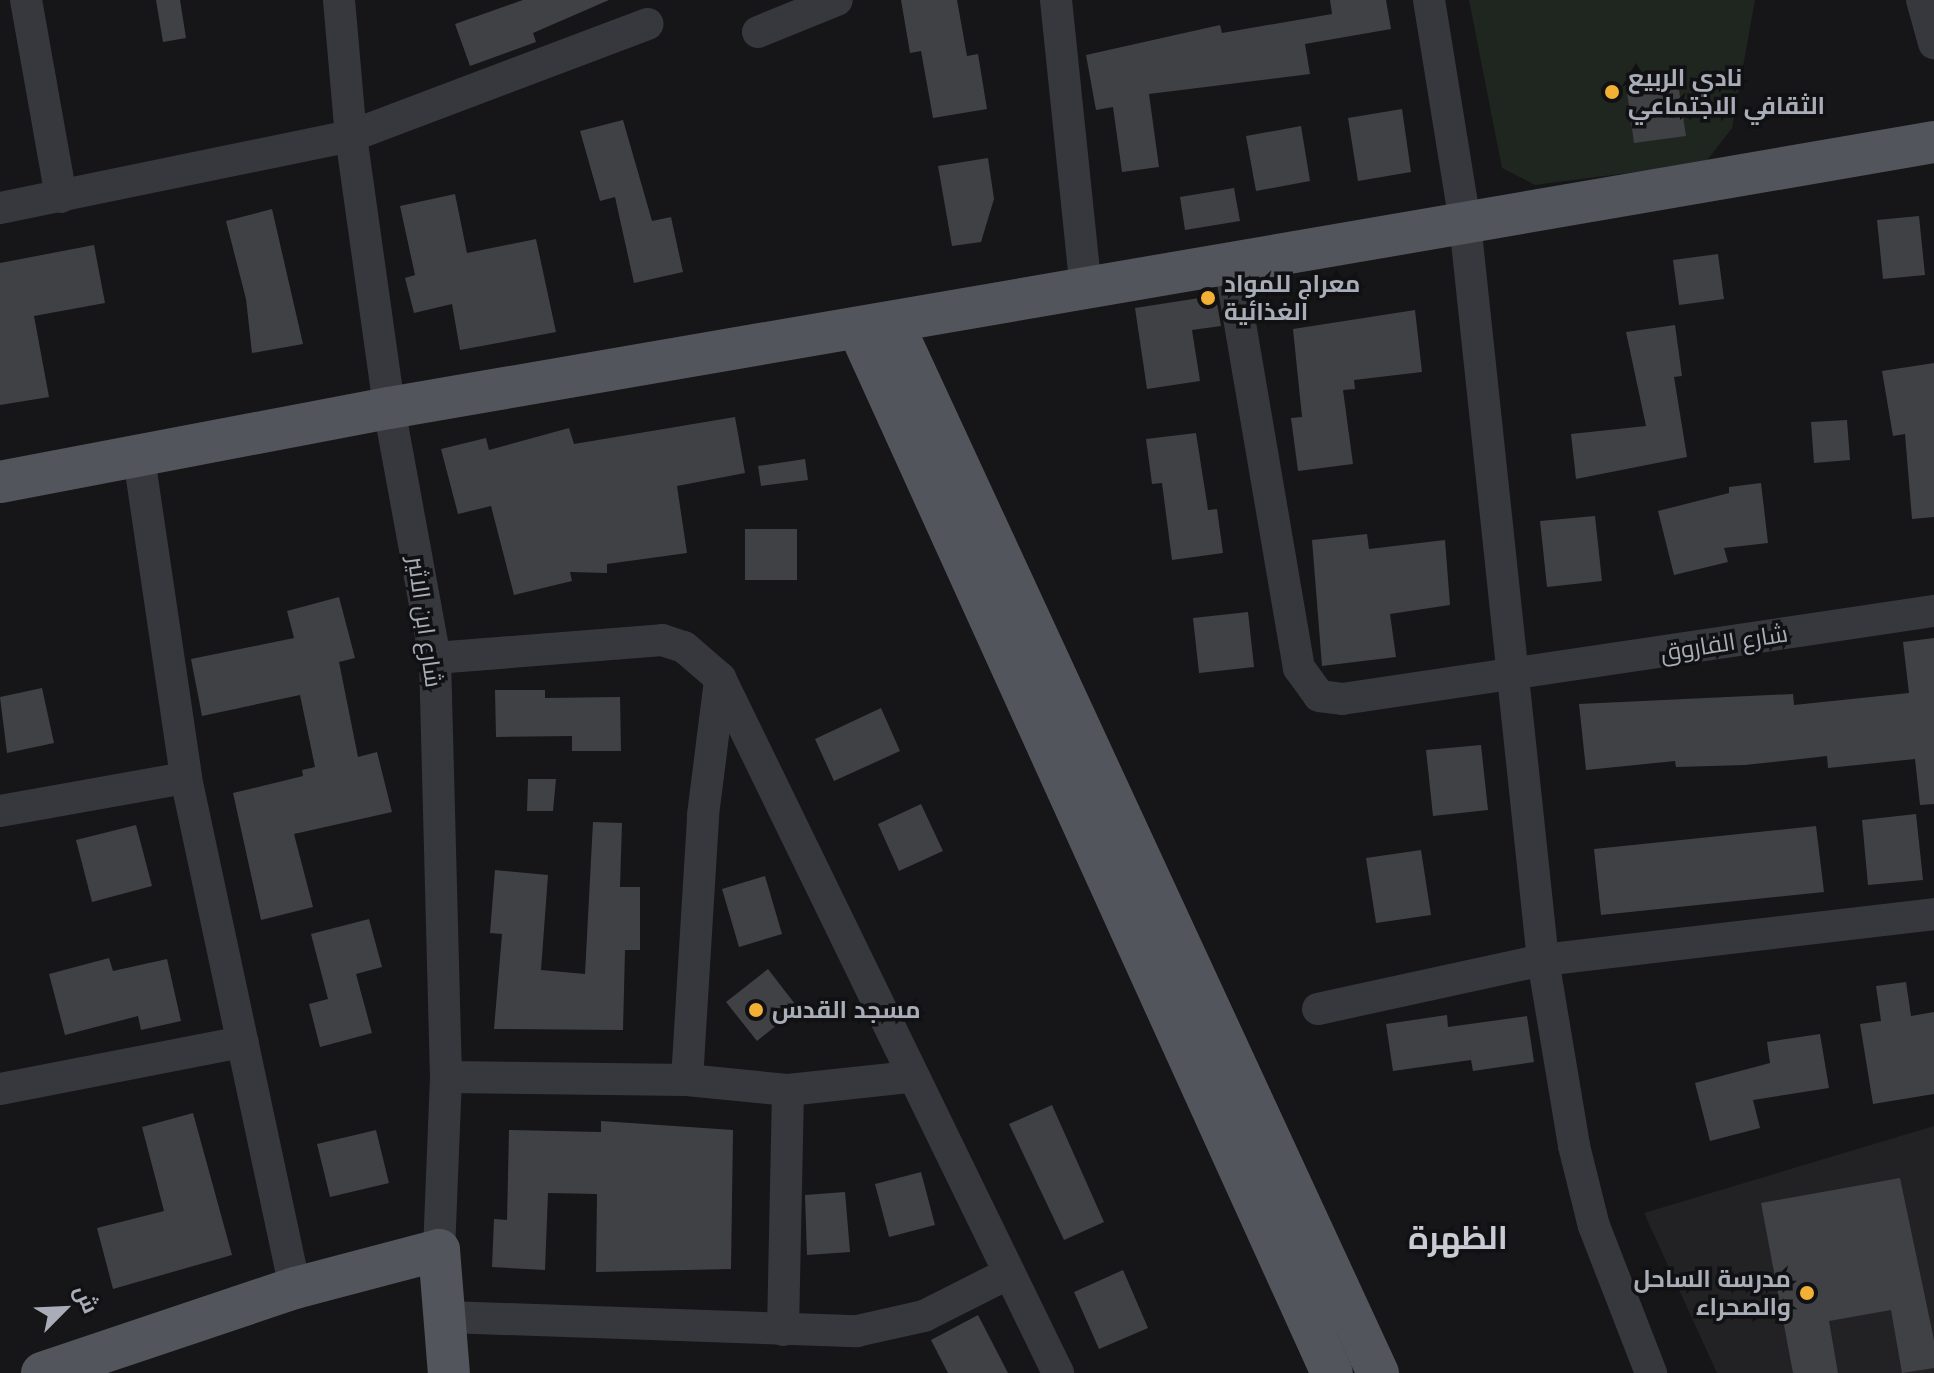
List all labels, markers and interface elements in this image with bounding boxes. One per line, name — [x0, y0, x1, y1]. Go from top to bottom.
place label: نادي الربيع الثقافي الاجتماعي — [1628, 64, 1825, 120]
marker: نادي الربيع الثقافي الاجتماعي — [1603, 83, 1621, 101]
place label: معراج للمواد الغذائية — [1224, 270, 1360, 326]
marker: معراج للمواد الغذائية — [1199, 289, 1217, 307]
street label: شارع ابن الاثير — [402, 555, 448, 689]
street label: شارع الفاروق — [1658, 619, 1790, 667]
place label: مسجد القدس — [772, 996, 921, 1024]
marker: مسجد القدس — [747, 1001, 765, 1019]
district label: الظهرة — [1408, 1219, 1508, 1257]
place label: مدرسة الساحل والصحراء — [1633, 1265, 1791, 1321]
north arrow — [24, 1269, 104, 1349]
text: ش — [69, 1281, 104, 1317]
marker: مدرسة الساحل والصحراء — [1798, 1284, 1816, 1302]

